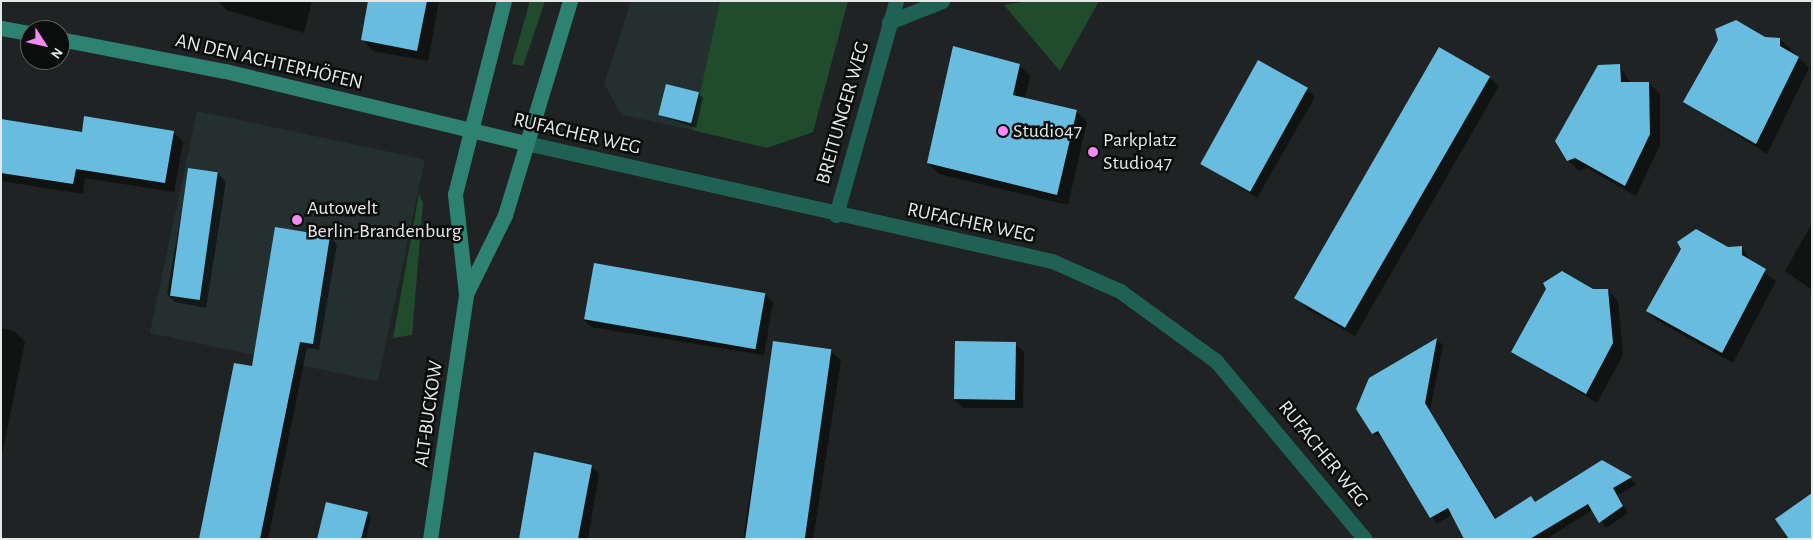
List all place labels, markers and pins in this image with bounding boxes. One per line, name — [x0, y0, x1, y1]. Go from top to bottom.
place label: Studio47 — [1013, 119, 1082, 143]
marker: Studio47 — [997, 125, 1009, 137]
place label: Parkplatz Studio47 — [1103, 128, 1176, 175]
marker: Parkplatz Studio47 — [1087, 146, 1099, 158]
place label: Autowelt Berlin-Brandenburg — [307, 196, 461, 243]
marker: Autowelt Berlin-Brandenburg — [291, 214, 303, 226]

